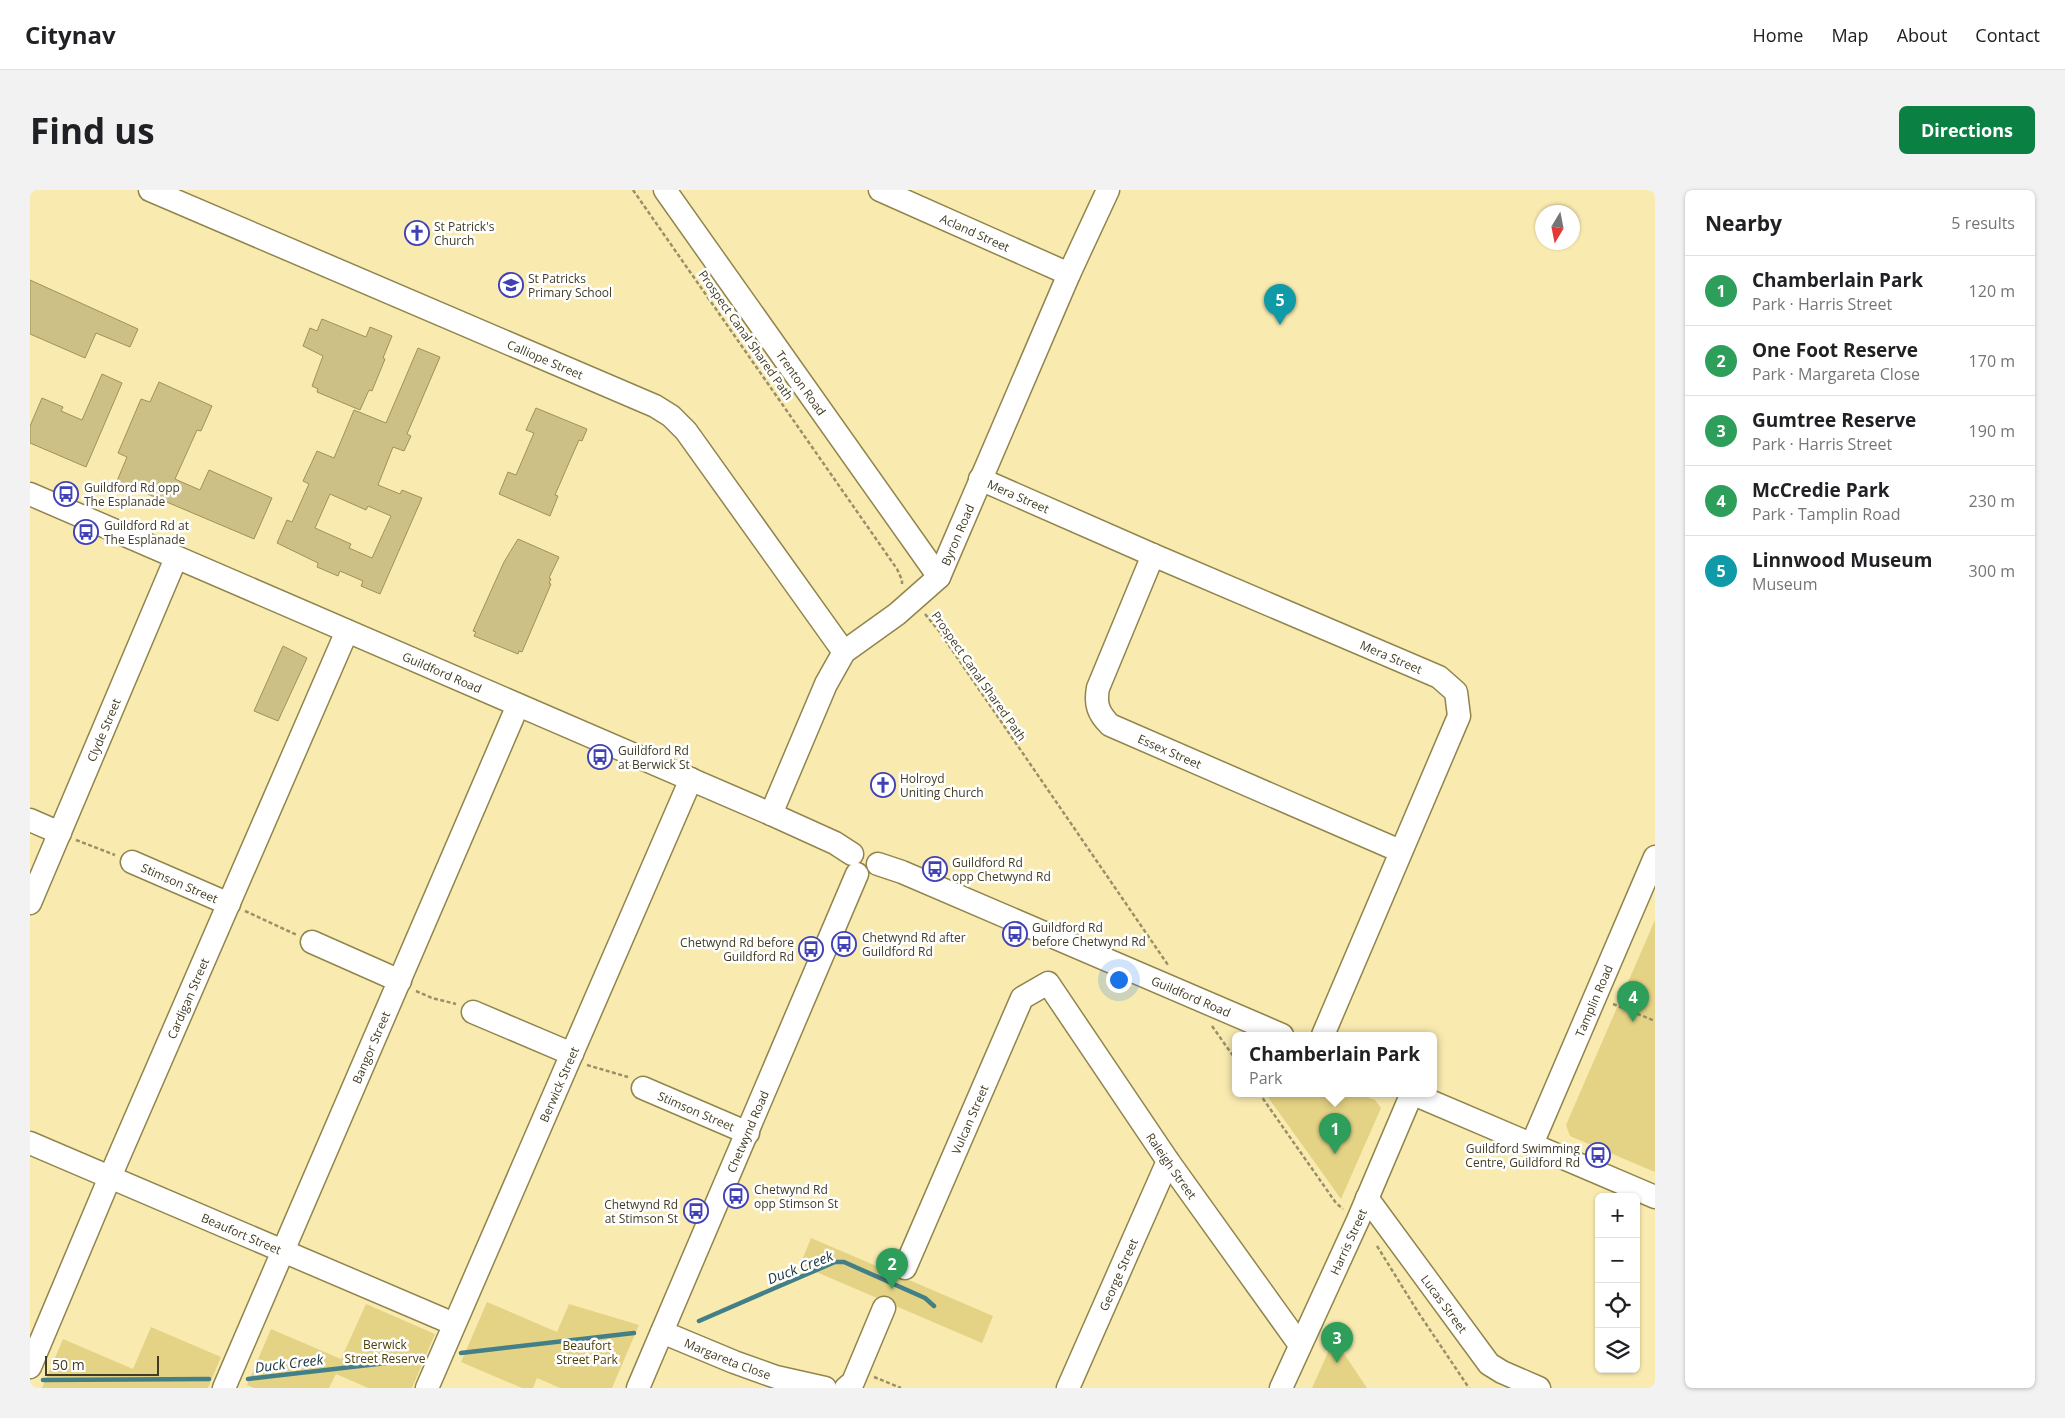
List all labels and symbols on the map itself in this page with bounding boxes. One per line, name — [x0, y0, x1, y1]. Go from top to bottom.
north arrow — [1535, 205, 1580, 250]
street label: Acland Street — [938, 209, 1012, 255]
place label: St Patrick's Church — [434, 218, 495, 249]
church icon: St Patrick's Church — [404, 220, 430, 246]
street label: Prospect Canal Shared Path — [695, 267, 797, 403]
place label: St Patricks Primary School — [528, 270, 612, 301]
school or university icon: St Patricks Primary School — [498, 272, 524, 298]
pin: 5 — [1264, 284, 1296, 325]
street label: Calliope Street — [505, 335, 586, 383]
street label: Trenton Road — [772, 347, 830, 419]
street label: Mera Street — [985, 475, 1052, 517]
place label: Guildford Rd opp The Esplanade — [84, 479, 180, 510]
bus stop icon: Guildford Rd opp The Esplanade — [53, 481, 79, 507]
street label: Byron Road — [936, 502, 978, 568]
place label: Guildford Rd at The Esplanade — [104, 517, 189, 548]
bus stop icon: Guildford Rd at The Esplanade — [73, 519, 99, 545]
street label: Prospect Canal Shared Path — [928, 608, 1030, 744]
street label: Mera Street — [1358, 636, 1425, 677]
street label: Guildford Road — [400, 647, 484, 697]
street label: Clyde Street — [82, 696, 124, 764]
street label: Essex Street — [1135, 730, 1204, 772]
place label: Guildford Rd at Berwick St — [618, 742, 690, 773]
bus stop icon: Guildford Rd at Berwick St — [587, 744, 613, 770]
place label: Holroyd Uniting Church — [900, 770, 984, 801]
church icon: Holroyd Uniting Church — [870, 772, 896, 798]
place label: Guildford Rd opp Chetwynd Rd — [952, 854, 1051, 885]
bus stop icon: Guildford Rd opp Chetwynd Rd — [922, 856, 948, 882]
street label: Stimson Street — [139, 859, 221, 907]
place label: Guildford Rd before Chetwynd Rd — [1032, 919, 1146, 950]
bus stop icon: Guildford Rd before Chetwynd Rd — [1002, 921, 1028, 947]
place label: Chetwynd Rd after Guildford Rd — [862, 929, 966, 960]
bus stop icon: Chetwynd Rd after Guildford Rd — [831, 931, 857, 957]
place label: Chetwynd Rd before Guildford Rd — [680, 934, 794, 965]
bus stop icon: Chetwynd Rd before Guildford Rd — [798, 936, 824, 962]
street label: Cardigan Street — [163, 955, 213, 1041]
street label: Tamplin Road — [1570, 962, 1616, 1039]
your location — [1106, 967, 1132, 993]
street label: Guildford Road — [1149, 972, 1234, 1021]
pin: 4 — [1617, 981, 1649, 1022]
street label: Bangor Street — [348, 1008, 394, 1086]
street label: Berwick Street — [535, 1044, 582, 1125]
street label: Vulcan Street — [947, 1082, 992, 1157]
street label: Stimson Street — [655, 1087, 737, 1135]
street label: Chetwynd Road — [722, 1088, 772, 1175]
pin: 1 — [1319, 1113, 1351, 1154]
street label: Raleigh Street — [1143, 1129, 1201, 1202]
place label: Guildford Swimming Centre, Guildford Rd — [1465, 1140, 1580, 1171]
bus stop icon: Guildford Swimming Centre, Guildford Rd — [1585, 1142, 1611, 1168]
place label: Chetwynd Rd opp Stimson St — [754, 1181, 838, 1212]
bus stop icon: Chetwynd Rd opp Stimson St — [723, 1183, 749, 1209]
place label: Chetwynd Rd at Stimson St — [604, 1196, 678, 1227]
bus stop icon: Chetwynd Rd at Stimson St — [683, 1198, 709, 1224]
street label: Harris Street — [1326, 1206, 1370, 1277]
street label: Beaufort Street — [199, 1209, 284, 1258]
street label: George Street — [1095, 1236, 1141, 1313]
water label: Duck Creek — [764, 1245, 837, 1288]
pin: 2 — [876, 1248, 908, 1289]
street label: Lucas Street — [1417, 1271, 1472, 1336]
pin: 3 — [1321, 1322, 1353, 1363]
street label: Margareta Close — [682, 1334, 774, 1383]
park label: Berwick Street Reserve — [345, 1336, 426, 1367]
park label: Beaufort Street Park — [556, 1337, 619, 1368]
water label: Duck Creek — [254, 1349, 325, 1377]
scale bar — [45, 1353, 159, 1376]

